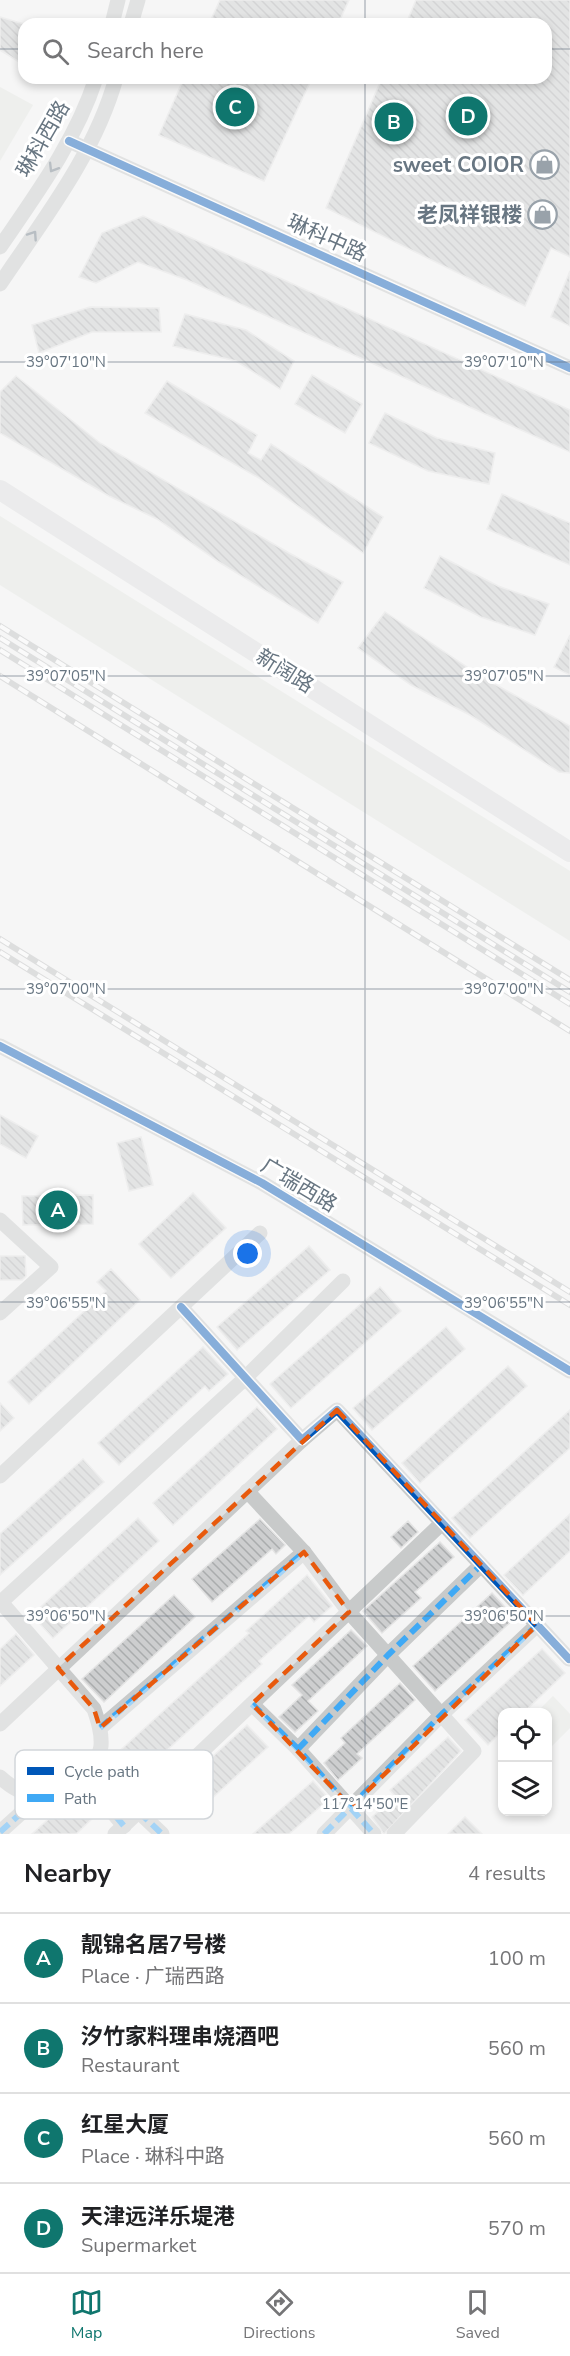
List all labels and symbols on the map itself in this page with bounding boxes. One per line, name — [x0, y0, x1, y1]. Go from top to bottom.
pin: C — [216, 84, 254, 130]
pin: D — [448, 94, 488, 138]
street label: 琳科西路 — [10, 96, 76, 182]
pin: B — [374, 100, 414, 144]
shop icon: sweet COIOR — [529, 149, 561, 181]
place label: sweet COIOR — [393, 151, 525, 179]
one-way arrow — [48, 162, 60, 172]
shop icon: 老凤祥银楼 — [527, 199, 559, 231]
place label: 老凤祥银楼 — [417, 201, 522, 229]
street label: 琳科中路 — [283, 208, 371, 268]
one-way arrow — [26, 231, 37, 242]
text: 39°07'10"N — [26, 352, 106, 372]
text: 39°07'10"N — [464, 352, 544, 372]
street label: 新阔路 — [251, 642, 319, 700]
text: 39°07'05"N — [26, 666, 106, 686]
text: 39°07'05"N — [464, 666, 544, 686]
text: 39°07'00"N — [26, 979, 106, 999]
text: 39°07'00"N — [464, 979, 544, 999]
street label: 广瑞西路 — [256, 1151, 342, 1219]
pin: A — [38, 1188, 78, 1232]
your location — [233, 1239, 262, 1268]
text: 39°06'55"N — [26, 1293, 106, 1313]
text: 39°06'55"N — [464, 1293, 544, 1313]
text: 39°06'50"N — [26, 1606, 106, 1626]
text: 39°06'50"N — [464, 1606, 544, 1626]
legend — [15, 1750, 213, 1819]
text: Cycle path — [64, 1761, 140, 1783]
text: Path — [64, 1788, 97, 1810]
text: 117°14'50"E — [322, 1794, 408, 1814]

